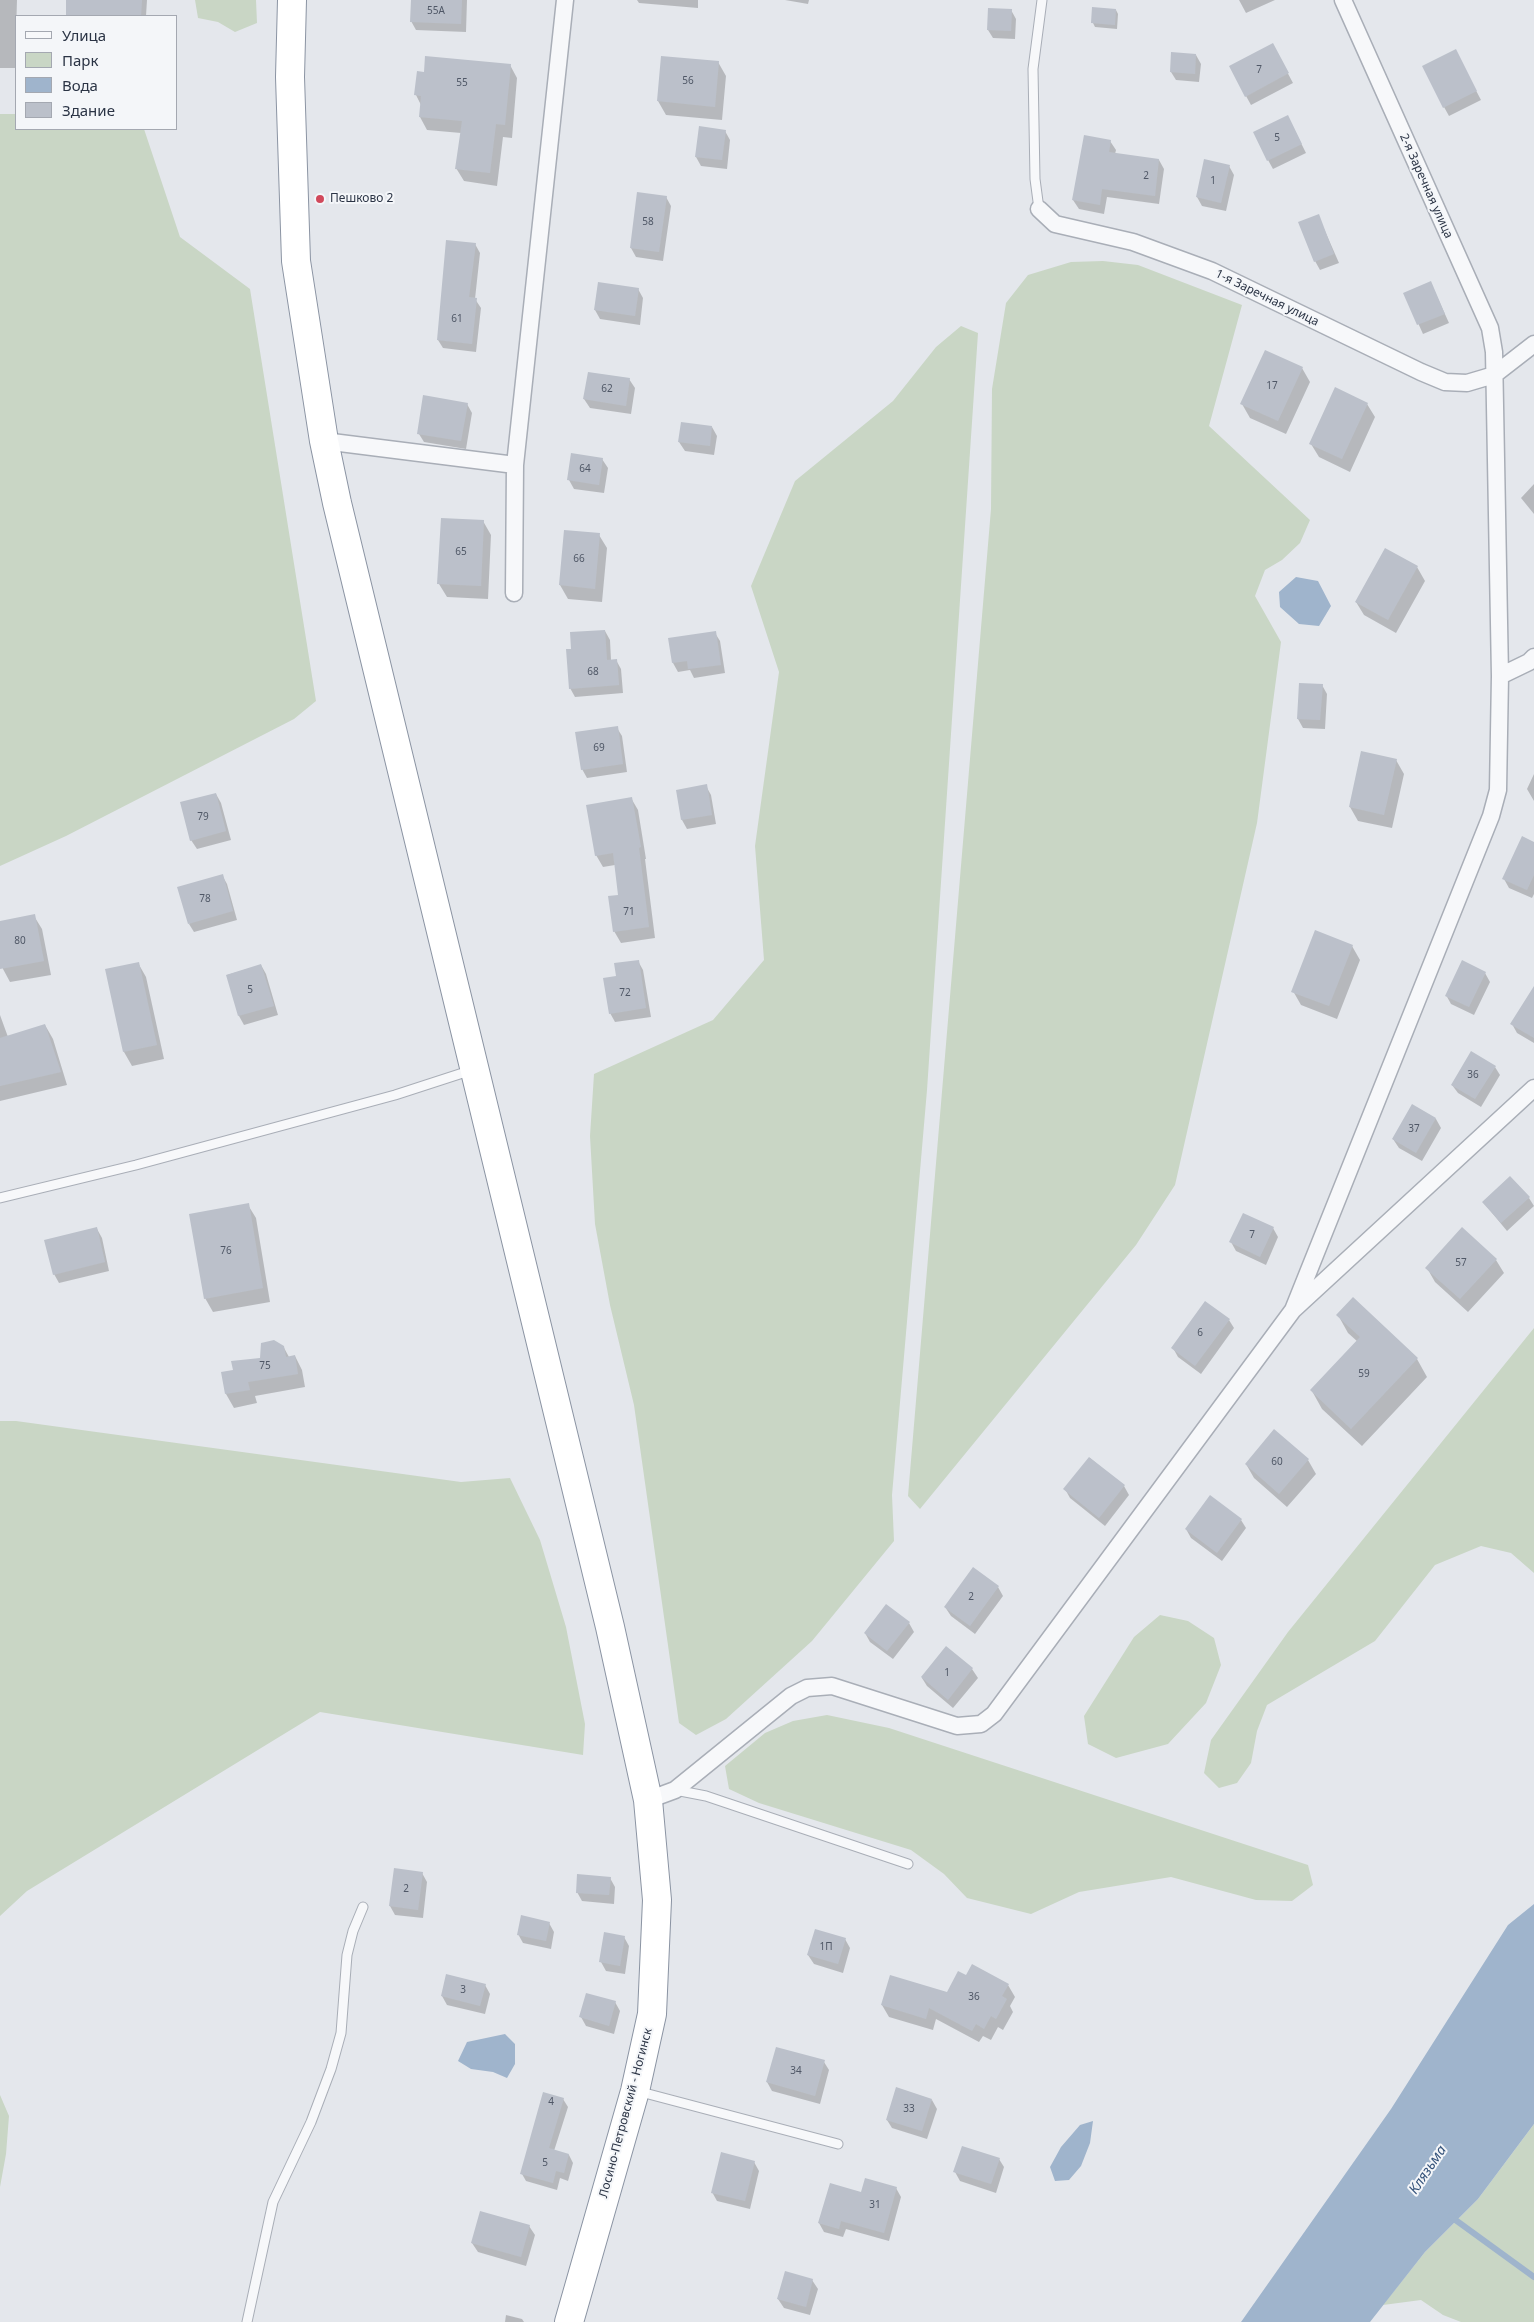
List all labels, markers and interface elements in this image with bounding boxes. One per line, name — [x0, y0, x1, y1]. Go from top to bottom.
house number: 55А — [427, 5, 445, 17]
legend — [15, 15, 178, 130]
text: Улица — [62, 25, 106, 45]
text: Парк — [62, 50, 98, 70]
house number: 7 — [1256, 64, 1262, 76]
text: Вода — [62, 75, 98, 95]
house number: 56 — [682, 75, 694, 87]
house number: 55 — [456, 77, 468, 89]
text: Здание — [62, 100, 115, 120]
street label: 2-я Заречная улица — [1396, 131, 1456, 241]
house number: 5 — [1274, 132, 1280, 144]
house number: 2 — [1143, 170, 1149, 182]
house number: 1 — [1210, 175, 1216, 187]
place label: Пешково 2 — [330, 192, 393, 206]
marker: Пешково 2 — [314, 193, 326, 205]
house number: 58 — [642, 216, 654, 228]
street label: 1-я Заречная улица — [1213, 267, 1321, 329]
house number: 61 — [451, 313, 463, 325]
house number: 17 — [1266, 380, 1278, 392]
house number: 62 — [601, 383, 613, 395]
house number: 64 — [579, 463, 591, 475]
house number: 65 — [455, 546, 467, 558]
house number: 66 — [573, 553, 585, 565]
house number: 68 — [587, 666, 599, 678]
house number: 69 — [593, 742, 605, 754]
house number: 79 — [197, 811, 209, 823]
house number: 78 — [199, 893, 211, 905]
house number: 71 — [623, 906, 635, 918]
house number: 80 — [14, 935, 26, 947]
house number: 5 — [247, 984, 253, 996]
house number: 72 — [619, 987, 631, 999]
house number: 36 — [1467, 1069, 1479, 1081]
house number: 37 — [1408, 1123, 1420, 1135]
house number: 7 — [1249, 1229, 1255, 1241]
house number: 76 — [220, 1245, 232, 1257]
house number: 57 — [1455, 1257, 1467, 1269]
house number: 6 — [1197, 1327, 1203, 1339]
house number: 75 — [259, 1360, 271, 1372]
house number: 59 — [1358, 1368, 1370, 1380]
house number: 60 — [1271, 1456, 1283, 1468]
house number: 2 — [968, 1591, 974, 1603]
house number: 1 — [944, 1667, 950, 1679]
house number: 2 — [403, 1883, 409, 1895]
house number: 1П — [819, 1941, 833, 1953]
house number: 3 — [460, 1984, 466, 1996]
house number: 36 — [968, 1991, 980, 2003]
street label: Лосино-Петровский - Ногинск — [596, 2027, 656, 2199]
house number: 34 — [790, 2065, 802, 2077]
house number: 4 — [548, 2096, 554, 2108]
house number: 33 — [903, 2103, 915, 2115]
water label: Клязьма — [1406, 2143, 1450, 2197]
house number: 5 — [542, 2157, 548, 2169]
house number: 31 — [869, 2199, 881, 2211]

